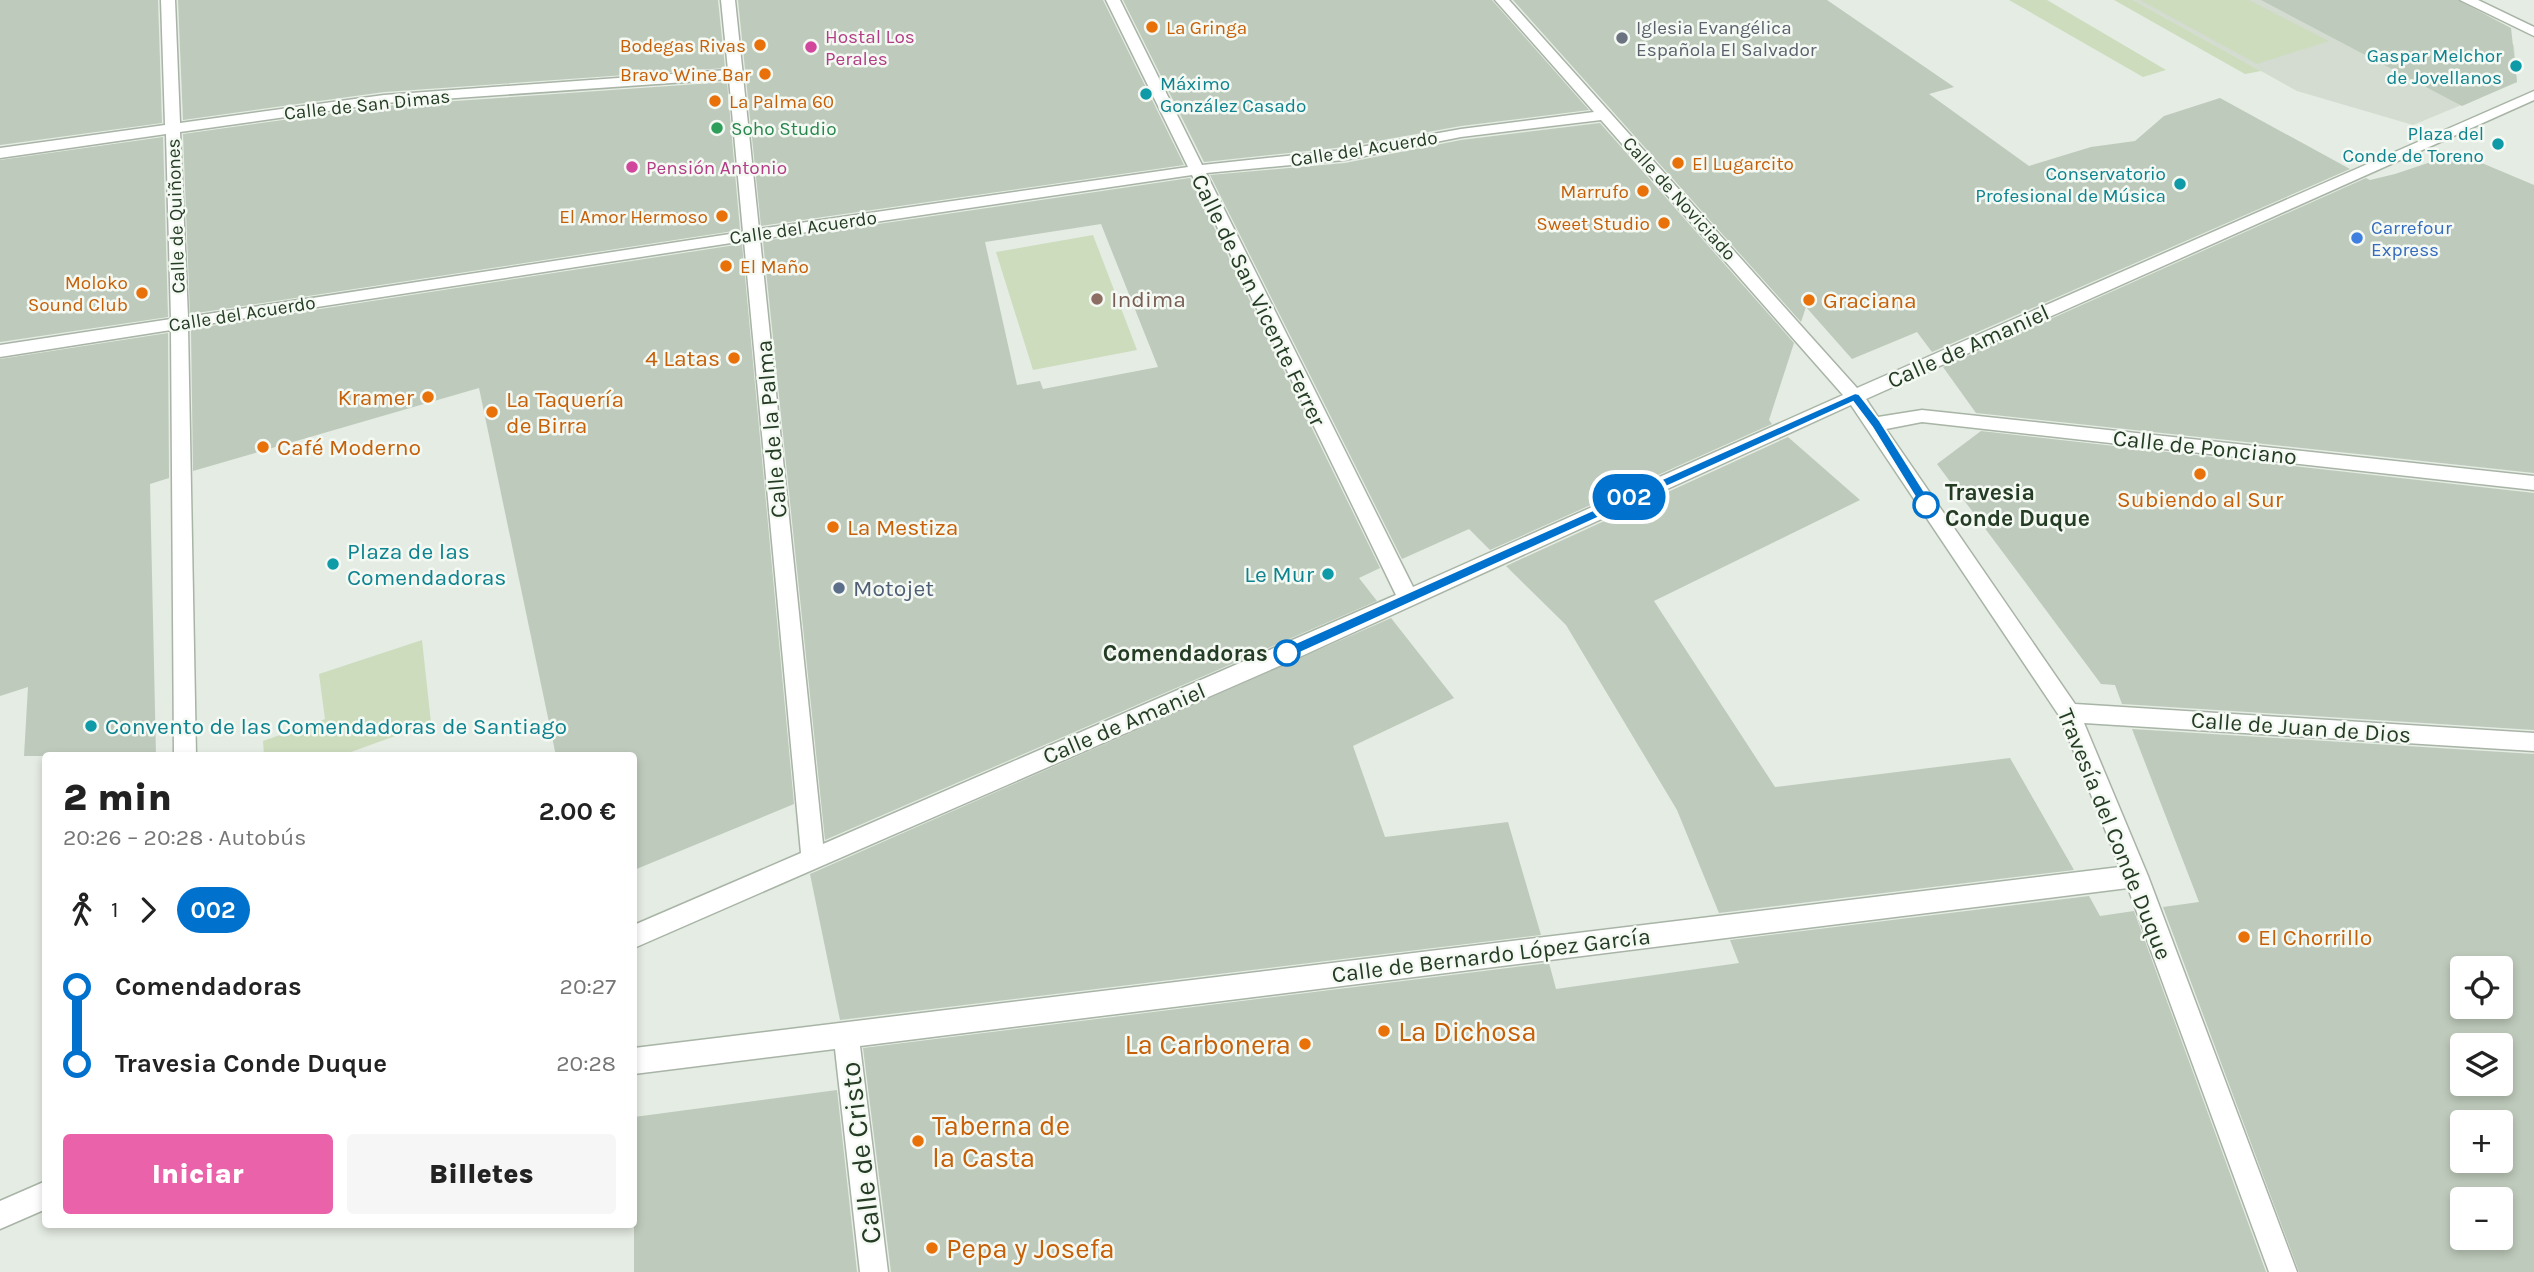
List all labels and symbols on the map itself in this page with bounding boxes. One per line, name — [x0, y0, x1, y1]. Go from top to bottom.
place label: La Gringa — [1166, 17, 1247, 39]
place label: Iglesia Evangélica Española El Salvador — [1636, 17, 1817, 61]
marker: La Gringa — [1144, 19, 1160, 35]
place label: Hostal Los Perales — [825, 26, 915, 70]
marker: Iglesia Evangélica Española El Salvador — [1614, 30, 1630, 46]
place label: Bodegas Rivas — [620, 35, 746, 57]
marker: Bodegas Rivas — [752, 37, 768, 53]
marker: Hostal Los Perales — [803, 39, 819, 55]
place label: Gaspar Melchor de Jovellanos — [2367, 45, 2502, 89]
marker: Gaspar Melchor de Jovellanos — [2508, 58, 2524, 74]
place label: Bravo Wine Bar — [620, 64, 751, 86]
marker: Bravo Wine Bar — [757, 66, 773, 82]
place label: Máximo González Casado — [1160, 73, 1306, 117]
street label: Calle de San Dimas — [283, 85, 451, 125]
marker: Máximo González Casado — [1138, 86, 1154, 102]
place label: La Palma 60 — [729, 91, 834, 113]
marker: La Palma 60 — [707, 93, 723, 109]
place label: Soho Studio — [731, 118, 837, 140]
marker: Soho Studio — [709, 120, 725, 136]
place label: Plaza del Conde de Toreno — [2343, 123, 2484, 167]
street label: Calle del Acuerdo — [1289, 127, 1439, 171]
street label: Calle de Noviciado — [1618, 132, 1741, 265]
marker: Plaza del Conde de Toreno — [2490, 136, 2506, 152]
street label: Calle de Quiñones — [162, 138, 190, 294]
place label: El Lugarcito — [1692, 153, 1794, 175]
marker: El Lugarcito — [1670, 155, 1686, 171]
place label: Pensión Antonio — [646, 157, 787, 179]
marker: Pensión Antonio — [624, 159, 640, 175]
place label: Conservatorio Profesional de Música — [1975, 163, 2166, 207]
street label: Calle de San Vicente Ferrer — [1186, 170, 1332, 431]
marker: Conservatorio Profesional de Música — [2172, 176, 2188, 192]
place label: Marrufo — [1560, 181, 1629, 203]
marker: Marrufo — [1635, 183, 1651, 199]
place label: El Amor Hermoso — [559, 206, 708, 228]
street label: Calle del Acuerdo — [728, 207, 878, 249]
marker: El Amor Hermoso — [714, 208, 730, 224]
place label: Sweet Studio — [1536, 213, 1650, 235]
marker: Sweet Studio — [1656, 215, 1672, 231]
place label: Carrefour Express — [2371, 217, 2452, 261]
marker: Carrefour Express — [2349, 230, 2365, 246]
place label: El Maño — [740, 256, 809, 278]
marker: El Maño — [718, 258, 734, 274]
place label: Moloko Sound Club — [28, 272, 128, 316]
marker: Moloko Sound Club — [134, 285, 150, 301]
place label: Indima — [1111, 286, 1186, 313]
place label: Graciana — [1823, 287, 1917, 314]
marker: Indima — [1089, 291, 1105, 307]
street label: Calle del Acuerdo — [167, 292, 317, 336]
marker: Graciana — [1801, 292, 1817, 308]
street label: Calle de Amaniel — [1883, 299, 2053, 394]
street label: Calle de la Palma — [750, 339, 793, 519]
place label: 4 Latas — [645, 345, 720, 372]
marker: 4 Latas — [726, 350, 742, 366]
place label: Kramer — [337, 384, 415, 411]
place label: La Taquería de Birra — [506, 386, 624, 439]
marker: Kramer — [420, 389, 436, 405]
marker: La Taquería de Birra — [484, 404, 500, 420]
street label: Calle de Ponciano — [2112, 424, 2298, 471]
place label: Café Moderno — [277, 434, 421, 461]
marker: Café Moderno — [255, 439, 271, 455]
marker: Subiendo al Sur — [2192, 466, 2208, 482]
line badge: 002 — [1589, 474, 1669, 520]
place label: Travesia Conde Duque — [1945, 479, 2090, 532]
place label: Subiendo al Sur — [2117, 486, 2284, 513]
marker: Travesia Conde Duque — [1913, 492, 1939, 518]
place label: La Mestiza — [847, 514, 958, 541]
marker: La Mestiza — [825, 519, 841, 535]
place label: Plaza de las Comendadoras — [347, 538, 506, 591]
marker: Plaza de las Comendadoras — [325, 556, 341, 572]
place label: Le Mur — [1244, 561, 1315, 588]
marker: Le Mur — [1320, 566, 1336, 582]
place label: Motojet — [853, 575, 934, 602]
marker: Motojet — [831, 580, 847, 596]
place label: Comendadoras — [1103, 640, 1268, 667]
marker: Comendadoras — [1274, 640, 1300, 666]
street label: Calle de Amaniel — [1039, 677, 1210, 770]
street label: Travesía del Conde Duque — [2052, 705, 2177, 964]
street label: Calle de Juan de Dios — [2190, 706, 2412, 749]
place label: Convento de las Comendadoras de Santiago — [105, 713, 567, 740]
marker: Convento de las Comendadoras de Santiago — [83, 718, 99, 734]
street label: Calle de Bernardo López García — [1330, 923, 1652, 988]
place label: El Chorrillo — [2258, 924, 2372, 951]
marker: El Chorrillo — [2236, 929, 2252, 945]
place label: La Dichosa — [1398, 1015, 1537, 1048]
marker: La Dichosa — [1376, 1023, 1392, 1039]
place label: La Carbonera — [1124, 1028, 1291, 1061]
marker: La Carbonera — [1297, 1036, 1313, 1052]
street label: Calle de Cristo — [833, 1060, 888, 1246]
place label: Taberna de la Casta — [932, 1109, 1070, 1174]
marker: Taberna de la Casta — [910, 1133, 926, 1149]
place label: Pepa y Josefa — [946, 1232, 1115, 1265]
marker: Pepa y Josefa — [924, 1240, 940, 1256]

